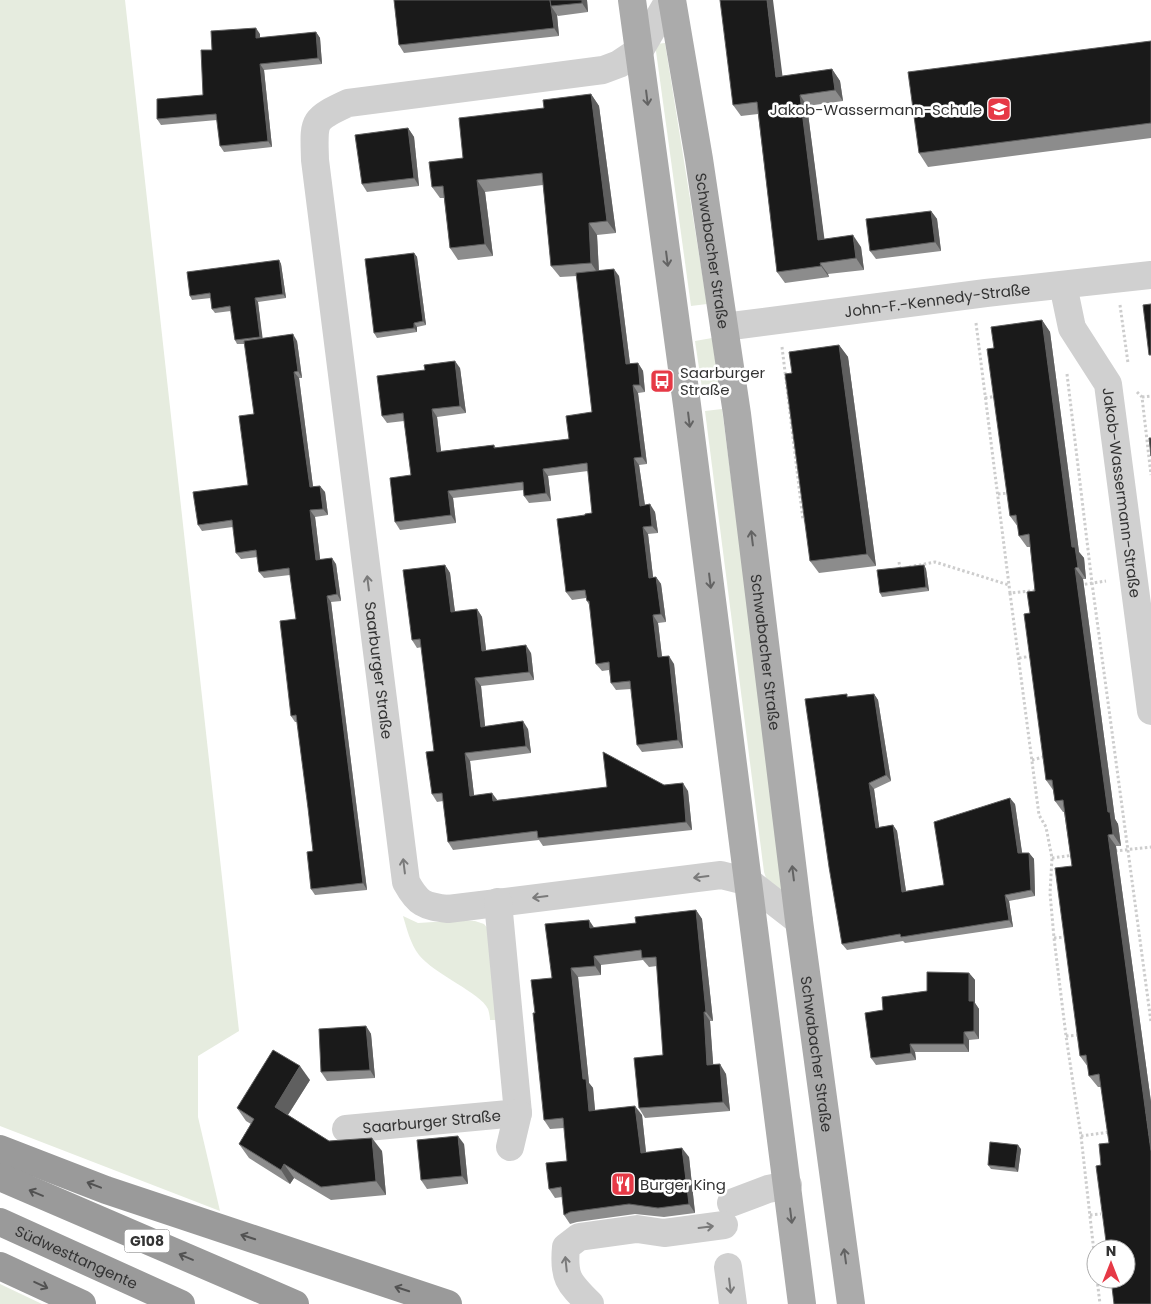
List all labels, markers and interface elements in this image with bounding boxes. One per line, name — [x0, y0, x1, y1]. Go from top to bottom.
one-way arrow — [642, 90, 652, 106]
school or university icon: Jakob-Wassermann-Schule — [986, 96, 1012, 122]
place label: Jakob-Wassermann-Schule — [770, 99, 982, 120]
street label: Schwabacher Straße — [691, 171, 735, 330]
one-way arrow — [662, 251, 672, 267]
street label: John-F.-Kennedy-Straße — [843, 278, 1031, 322]
place label: Saarburger Straße — [680, 362, 765, 400]
bus stop icon: Saarburger Straße — [649, 368, 675, 394]
street label: Jakob-Wassermann-Straße — [1098, 386, 1146, 599]
one-way arrow — [684, 412, 694, 428]
one-way arrow — [747, 530, 757, 546]
one-way arrow — [705, 573, 715, 589]
street label: Schwabacher Straße — [746, 573, 786, 732]
one-way arrow — [363, 575, 373, 591]
street label: Saarburger Straße — [360, 600, 398, 740]
one-way arrow — [399, 858, 409, 874]
one-way arrow — [788, 865, 798, 881]
one-way arrow — [694, 872, 710, 882]
one-way arrow — [532, 892, 548, 902]
street label: Schwabacher Straße — [796, 974, 838, 1133]
street label: Saarburger Straße — [362, 1104, 502, 1138]
restaurant icon: Burger King — [610, 1171, 636, 1197]
place label: Burger King — [640, 1174, 726, 1195]
one-way arrow — [87, 1180, 102, 1189]
one-way arrow — [29, 1187, 44, 1196]
one-way arrow — [786, 1207, 796, 1223]
street label: Südwesttangente — [12, 1220, 141, 1294]
one-way arrow — [697, 1222, 713, 1232]
road number: G108 — [124, 1230, 170, 1252]
one-way arrow — [241, 1232, 256, 1241]
north arrow — [1086, 1239, 1136, 1289]
text: N — [1106, 1241, 1116, 1261]
one-way arrow — [839, 1248, 849, 1264]
one-way arrow — [179, 1252, 194, 1262]
one-way arrow — [561, 1257, 571, 1273]
one-way arrow — [725, 1277, 735, 1293]
one-way arrow — [33, 1281, 48, 1290]
one-way arrow — [394, 1283, 410, 1293]

